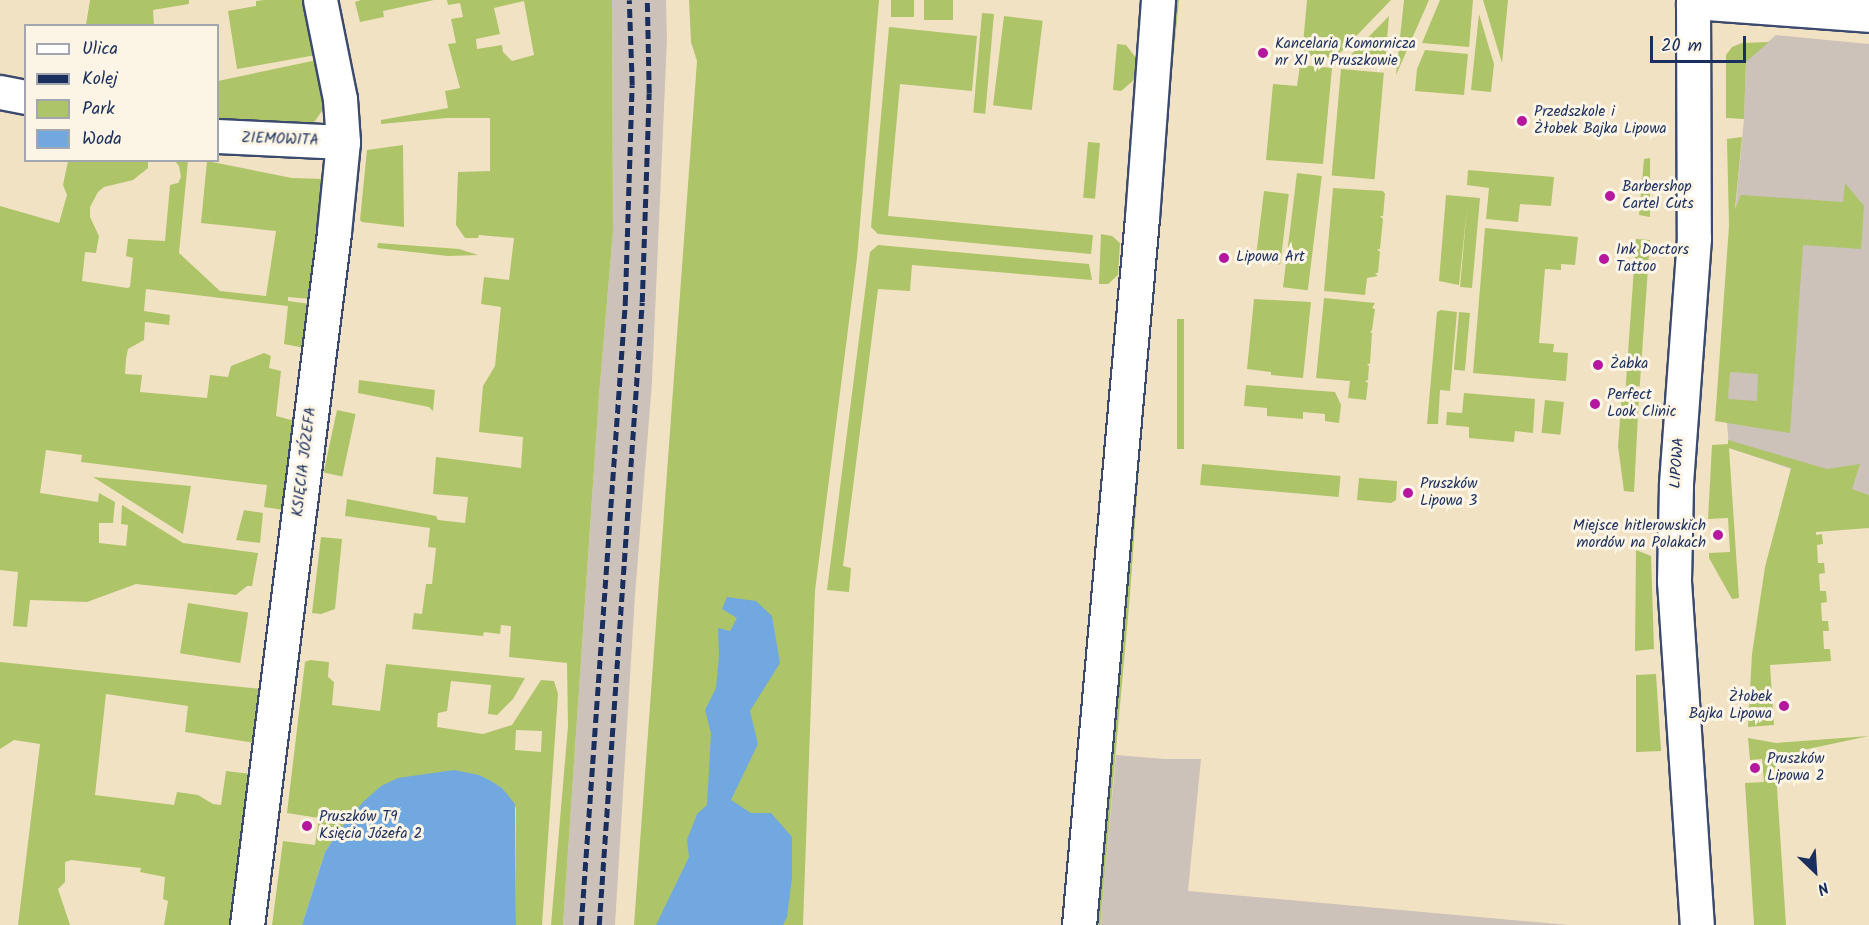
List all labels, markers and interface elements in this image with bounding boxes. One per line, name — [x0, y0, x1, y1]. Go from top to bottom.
legend — [24, 24, 219, 162]
scale bar — [1653, 24, 1749, 62]
text: 20 m — [1661, 32, 1702, 61]
text: Ulica — [82, 35, 118, 64]
place label: Kancelaria Komornicza nr XI w Pruszkowie — [1275, 35, 1416, 70]
marker: Kancelaria Komornicza nr XI w Pruszkowie — [1256, 46, 1270, 60]
text: Kolej — [82, 65, 118, 94]
text: Park — [82, 95, 115, 124]
place label: Przedszkole i Żłobek Bajka Lipowa — [1534, 103, 1667, 138]
marker: Przedszkole i Żłobek Bajka Lipowa — [1515, 114, 1529, 128]
text: Woda — [82, 125, 122, 154]
street label: ZIEMOWITA — [241, 130, 319, 150]
place label: Barbershop Cartel Cuts — [1622, 178, 1694, 213]
marker: Barbershop Cartel Cuts — [1603, 189, 1617, 203]
place label: Ink Doctors Tattoo — [1616, 241, 1689, 276]
place label: Lipowa Art — [1236, 249, 1305, 267]
marker: Lipowa Art — [1217, 251, 1231, 265]
marker: Ink Doctors Tattoo — [1597, 252, 1611, 266]
place label: Żabka — [1610, 356, 1648, 374]
marker: Żabka — [1591, 358, 1605, 372]
place label: Perfect Look Clinic — [1607, 386, 1676, 421]
marker: Perfect Look Clinic — [1588, 397, 1602, 411]
street label: KSIĘCIA JÓZEFA — [289, 406, 321, 518]
street label: LIPOWA — [1667, 437, 1689, 489]
place label: Pruszków Lipowa 3 — [1420, 475, 1477, 510]
marker: Pruszków Lipowa 3 — [1401, 486, 1415, 500]
place label: Miejsce hitlerowskich mordów na Polakach — [1573, 517, 1706, 552]
marker: Miejsce hitlerowskich mordów na Polakach — [1711, 528, 1725, 542]
place label: Żłobek Bajka Lipowa — [1689, 688, 1772, 723]
marker: Żłobek Bajka Lipowa — [1777, 699, 1791, 713]
place label: Pruszków Lipowa 2 — [1767, 750, 1825, 785]
marker: Pruszków Lipowa 2 — [1748, 761, 1762, 775]
place label: Pruszków T9 Księcia Józefa 2 — [319, 808, 422, 843]
marker: Pruszków T9 Księcia Józefa 2 — [300, 819, 314, 833]
north arrow — [1785, 841, 1845, 901]
text: N — [1813, 874, 1833, 901]

